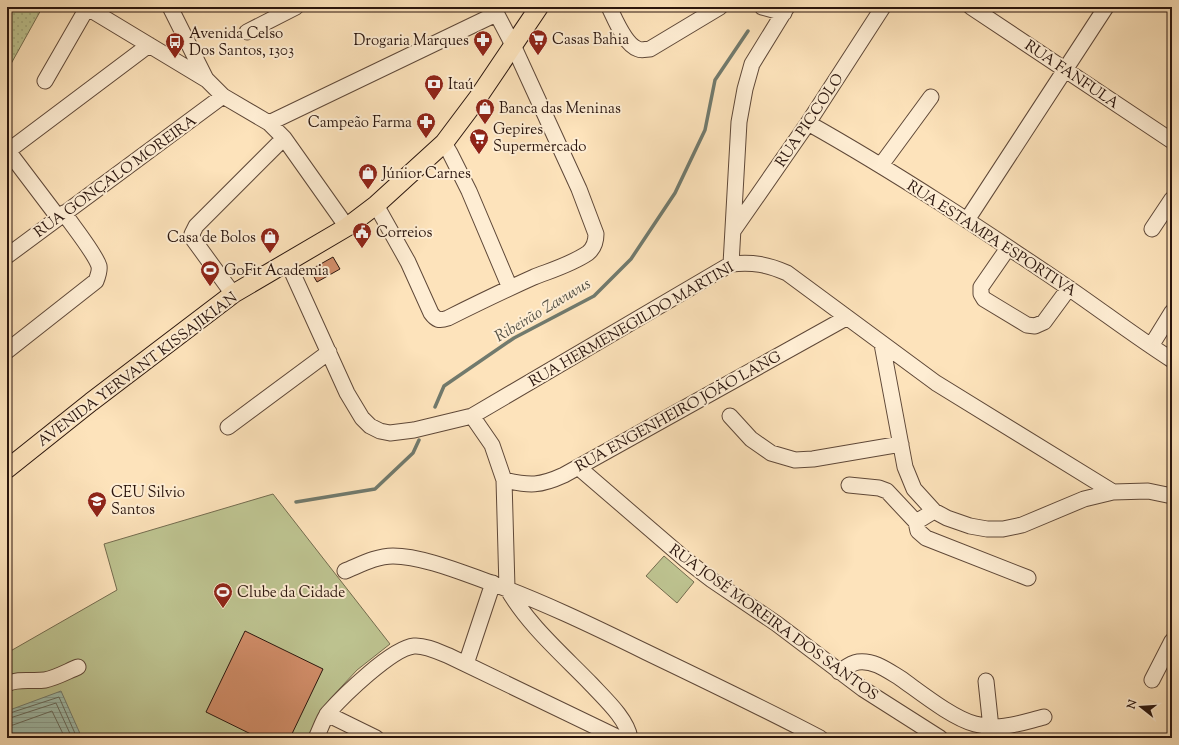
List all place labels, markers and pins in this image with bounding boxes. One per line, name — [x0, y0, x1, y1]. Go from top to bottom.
place label: Avenida Celso Dos Santos, 1303 — [189, 24, 294, 62]
supermarket icon: Casas Bahia — [527, 28, 549, 56]
pharmacy icon: Drogaria Marques — [472, 29, 494, 57]
place label: Casas Bahia — [552, 30, 629, 51]
bus stop icon: Avenida Celso Dos Santos, 1303 — [164, 31, 186, 59]
place label: Drogaria Marques — [353, 31, 469, 52]
bank icon: Itaú — [423, 73, 445, 101]
place label: Itaú — [448, 75, 474, 96]
shop icon: Banca das Meninas — [474, 97, 496, 125]
place label: Banca das Meninas — [499, 99, 621, 120]
pharmacy icon: Campeão Farma — [415, 111, 437, 139]
place label: Campeão Farma — [308, 113, 412, 134]
place label: Gepires Supermercado — [493, 120, 586, 158]
supermarket icon: Gepires Supermercado — [468, 127, 490, 155]
shop icon: Júnior Carnes — [357, 162, 379, 190]
place label: Júnior Carnes — [381, 164, 471, 185]
public building icon: Correios — [351, 221, 373, 249]
place label: Correios — [376, 223, 433, 244]
shop icon: Casa de Bolos — [259, 226, 281, 254]
place label: Casa de Bolos — [167, 228, 256, 249]
sports icon: GoFit Academia — [199, 259, 221, 287]
place label: GoFit Academia — [224, 261, 329, 282]
place label: CEU Silvio Santos — [111, 483, 185, 521]
school or university icon: CEU Silvio Santos — [86, 490, 108, 518]
sports icon: Clube da Cidade — [212, 581, 234, 609]
place label: Clube da Cidade — [237, 583, 345, 604]

